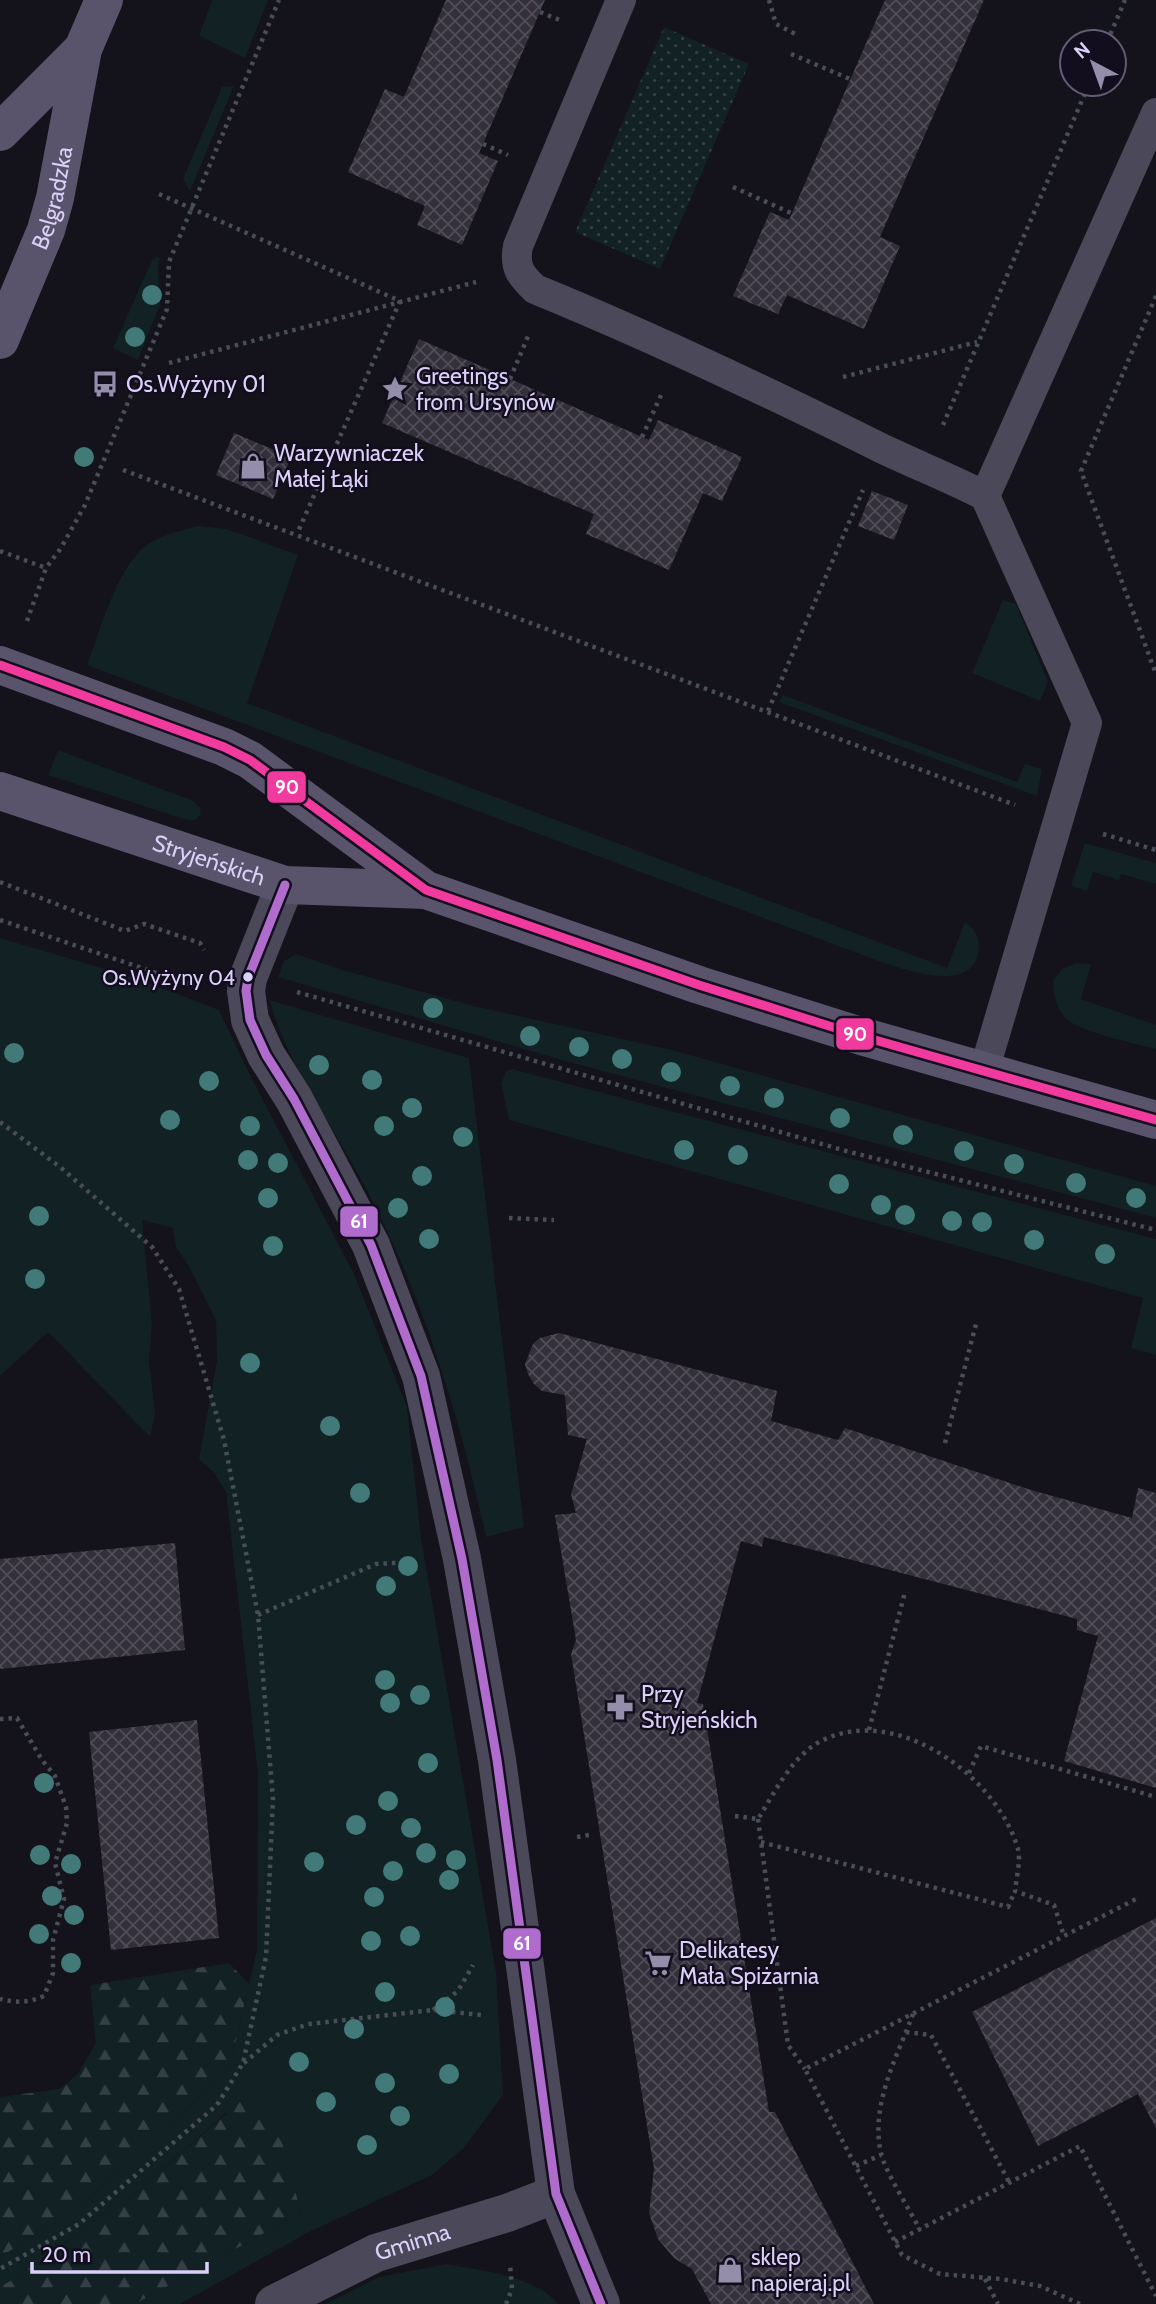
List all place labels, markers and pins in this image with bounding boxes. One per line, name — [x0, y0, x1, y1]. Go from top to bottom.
place label: Greetings from Ursynów — [416, 362, 556, 416]
bus stop icon: Os.Wyżyny 01 — [90, 369, 120, 399]
place label: Os.Wyżyny 01 — [126, 370, 266, 398]
place icon: Greetings from Ursynów — [380, 374, 410, 404]
place label: Warzywniaczek Małej Łąki — [274, 439, 425, 493]
shop icon: Warzywniaczek Małej Łąki — [238, 451, 268, 481]
place label: Os.Wyżyny 04 — [102, 965, 235, 990]
marker: Os.Wyżyny 04 — [241, 970, 255, 984]
place label: Przy Stryjeńskich — [641, 1680, 758, 1734]
pharmacy icon: Przy Stryjeńskich — [605, 1692, 635, 1722]
place label: Delikatesy Mała Spiżarnia — [679, 1936, 819, 1990]
supermarket icon: Delikatesy Mała Spiżarnia — [643, 1948, 673, 1978]
place label: sklep napieraj.pl — [751, 2243, 851, 2297]
shop icon: sklep napieraj.pl — [715, 2255, 745, 2285]

